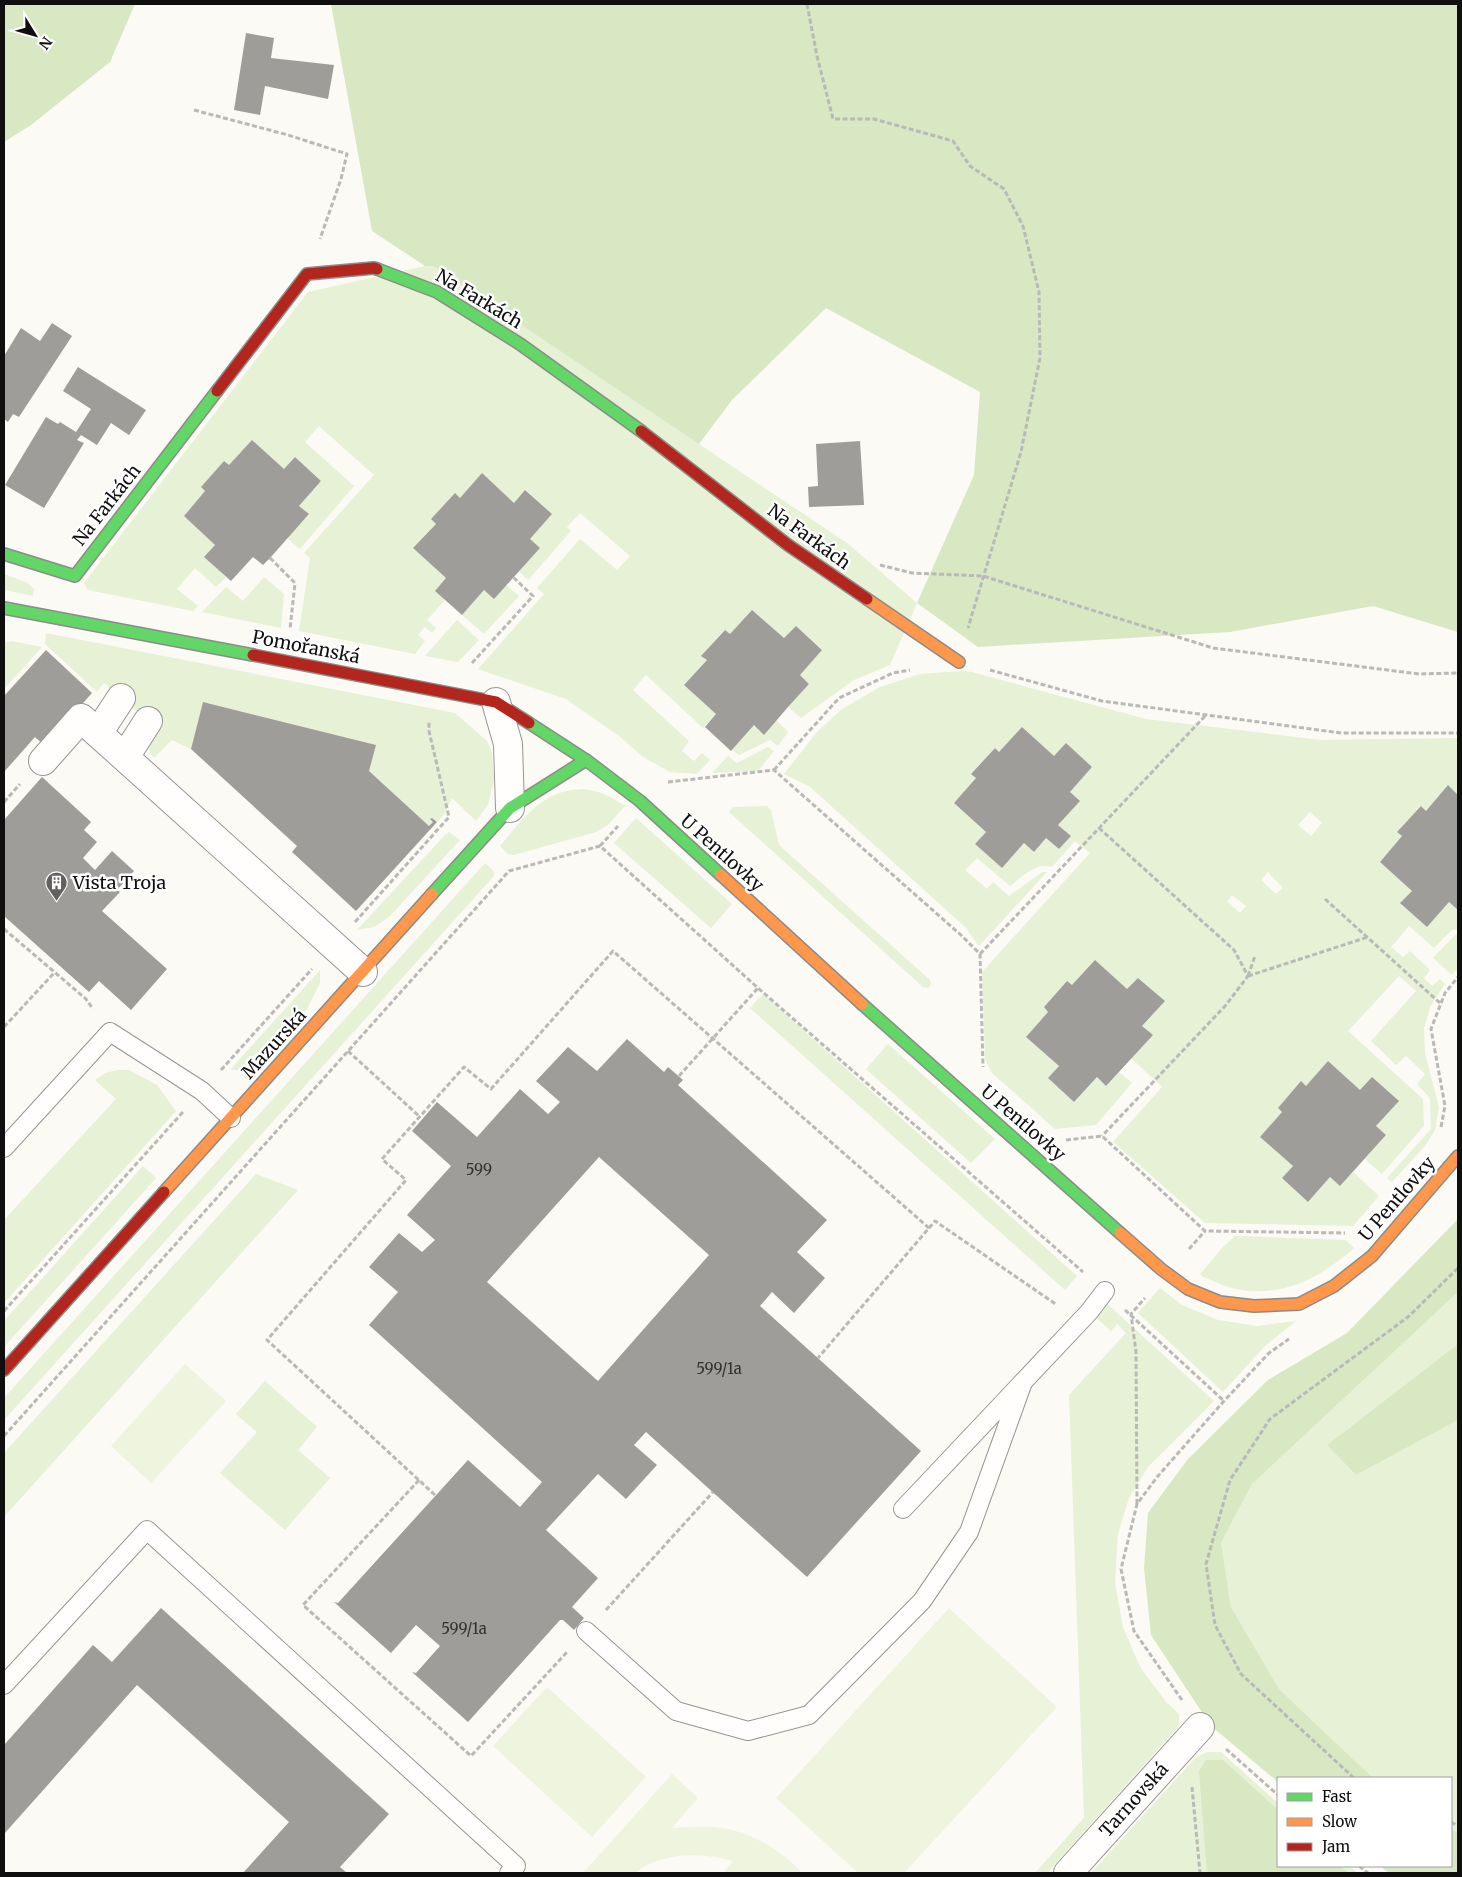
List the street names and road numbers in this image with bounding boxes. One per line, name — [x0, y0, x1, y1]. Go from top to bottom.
street label: Na Farkách — [432, 264, 527, 333]
street label: Na Farkách — [68, 459, 146, 550]
street label: Na Farkách — [763, 499, 855, 574]
street label: Pomořanská — [250, 625, 362, 668]
street label: U Pentlovky — [676, 809, 769, 897]
street label: Mazurská — [236, 1004, 311, 1083]
street label: U Pentlovky — [976, 1080, 1071, 1166]
street label: U Pentlovky — [1354, 1151, 1440, 1246]
street label: Tarnovská — [1094, 1757, 1173, 1842]

